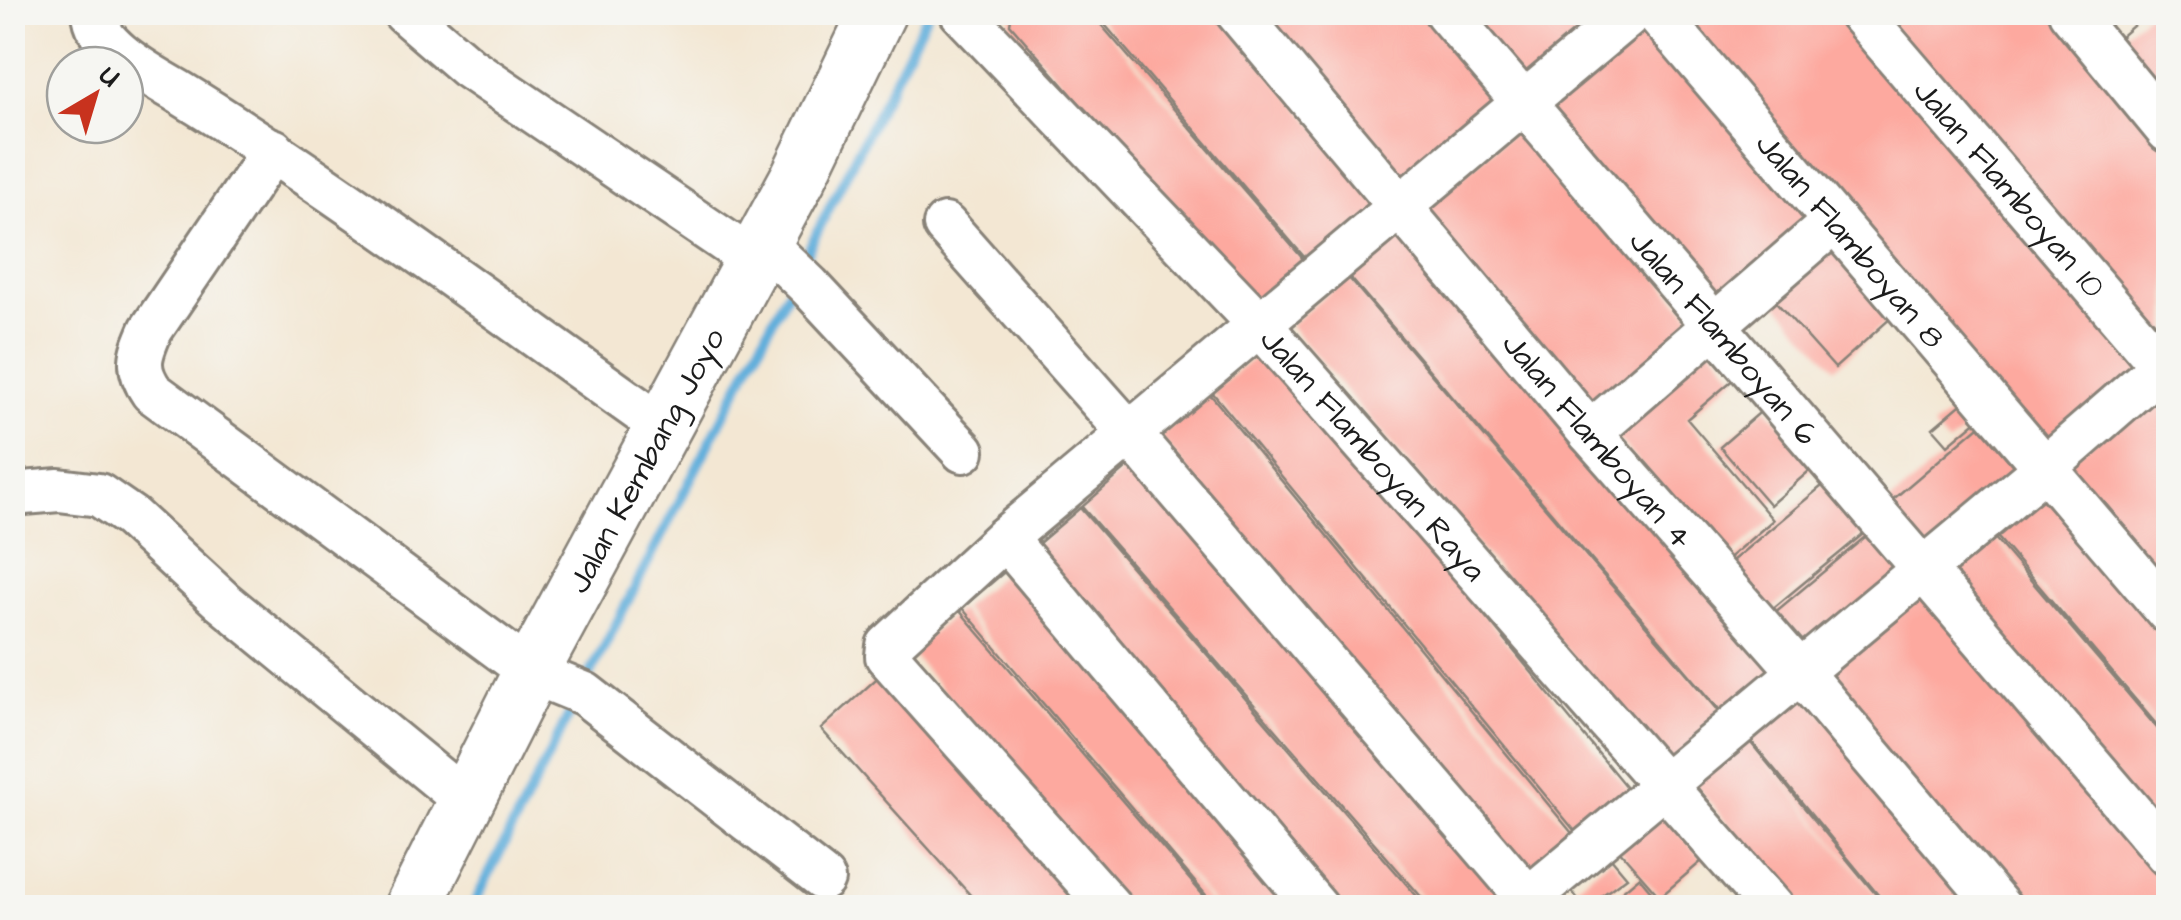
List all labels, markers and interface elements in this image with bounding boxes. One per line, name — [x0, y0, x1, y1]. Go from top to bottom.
north arrow — [45, 45, 145, 145]
text: U — [91, 56, 128, 97]
street label: Jalan Flamboyan 10 — [1902, 70, 2115, 308]
street label: Jalan Flamboyan 8 — [1744, 123, 1955, 359]
street label: Jalan Flamboyan 6 — [1618, 221, 1828, 455]
street label: Jalan Flamboyan Raya — [1249, 319, 1496, 592]
street label: Jalan Kembang Joyo — [557, 321, 737, 601]
street label: Jalan Flamboyan 4 — [1491, 323, 1703, 559]

